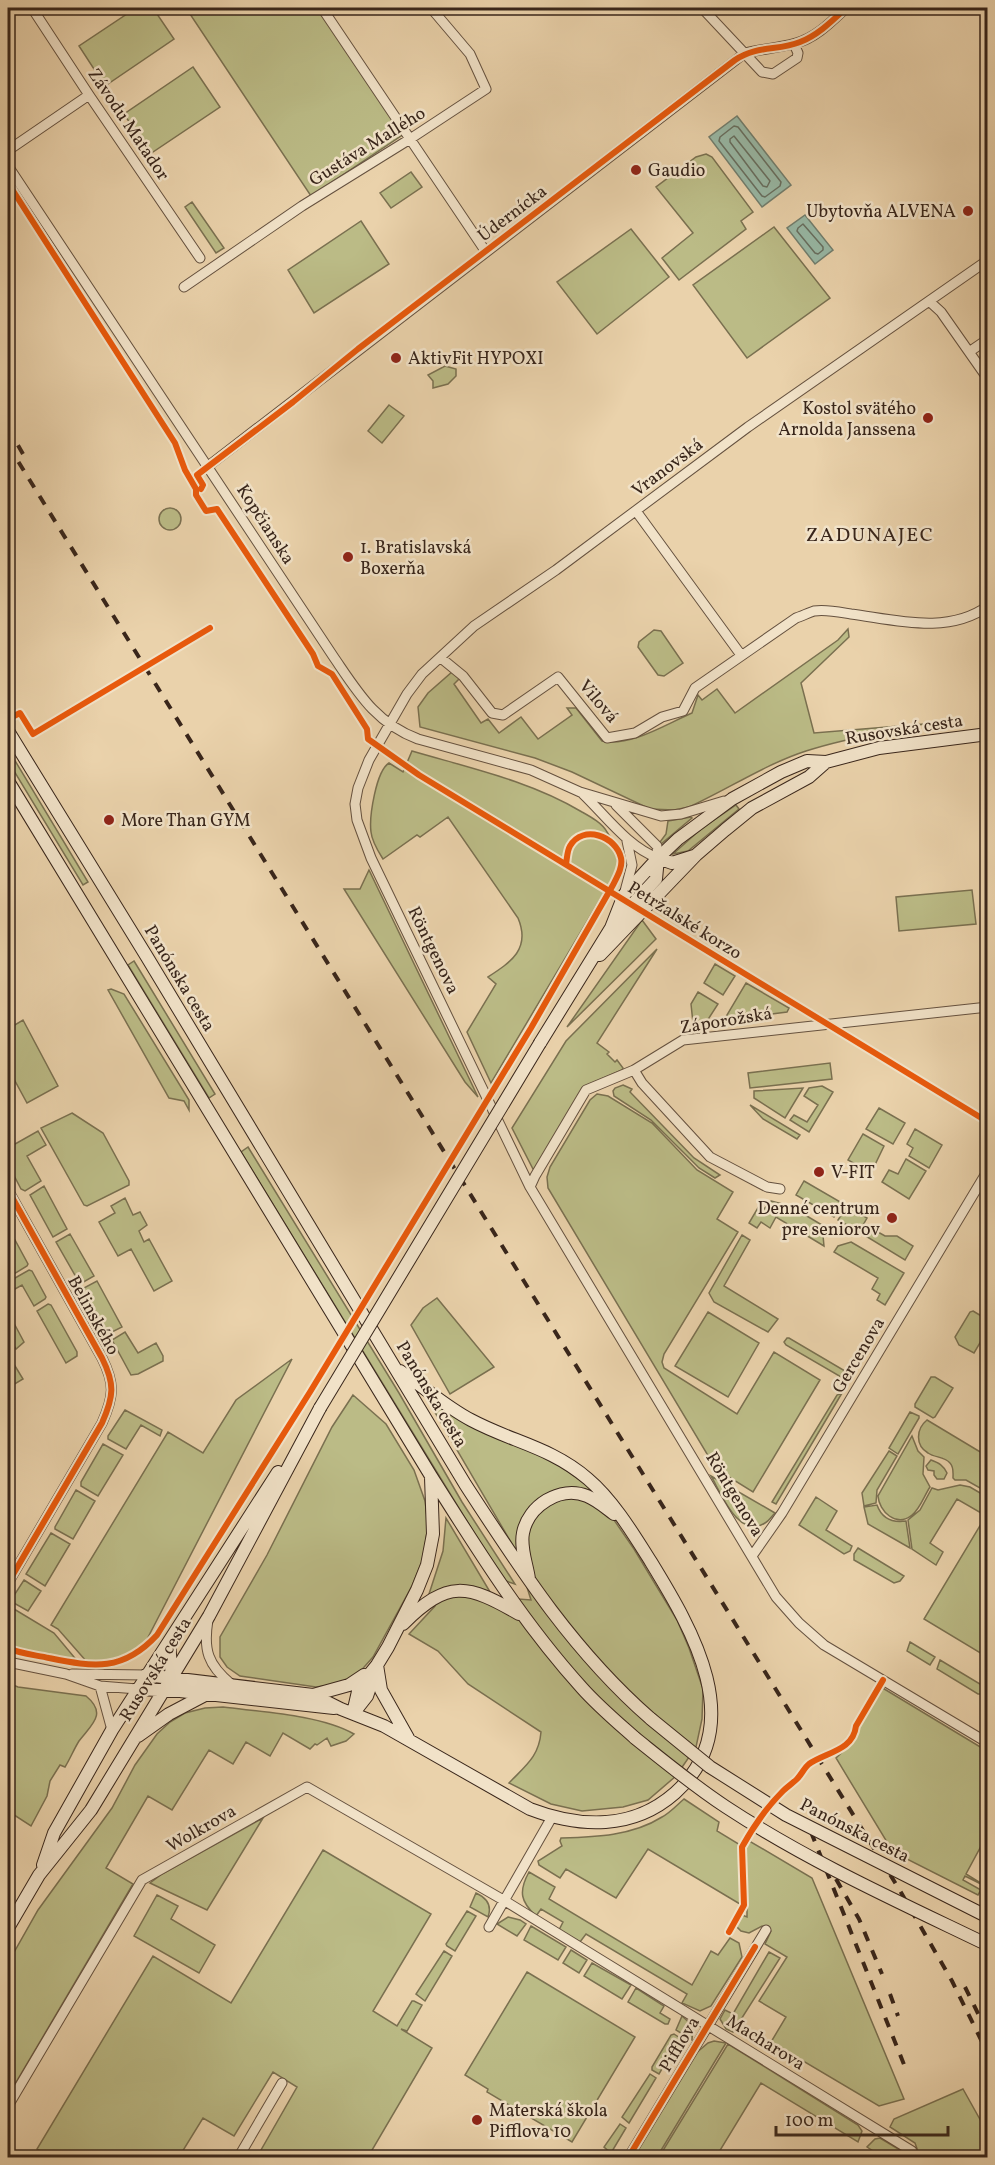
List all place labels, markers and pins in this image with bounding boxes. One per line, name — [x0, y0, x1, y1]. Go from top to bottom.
place label: Gaudio — [648, 159, 705, 184]
marker: Gaudio — [629, 163, 643, 177]
place label: Ubytovňa ALVENA — [806, 200, 956, 225]
marker: Ubytovňa ALVENA — [961, 204, 975, 218]
place label: AktivFit HYPOXI — [408, 347, 544, 372]
marker: AktivFit HYPOXI — [389, 351, 403, 365]
place label: Kostol svätého Arnolda Janssena — [778, 397, 916, 443]
marker: Kostol svätého Arnolda Janssena — [921, 411, 935, 425]
place label: 1. Bratislavská Boxerňa — [360, 536, 472, 582]
marker: 1. Bratislavská Boxerňa — [341, 550, 355, 564]
place label: More Than GYM — [121, 809, 251, 834]
marker: More Than GYM — [102, 813, 116, 827]
place label: V-FIT — [831, 1161, 875, 1186]
marker: V-FIT — [812, 1165, 826, 1179]
place label: Denné centrum pre seniorov — [757, 1197, 880, 1243]
marker: Denné centrum pre seniorov — [885, 1211, 899, 1225]
place label: Materská škola Pifflova 10 — [489, 2099, 608, 2145]
marker: Materská škola Pifflova 10 — [470, 2113, 484, 2127]

